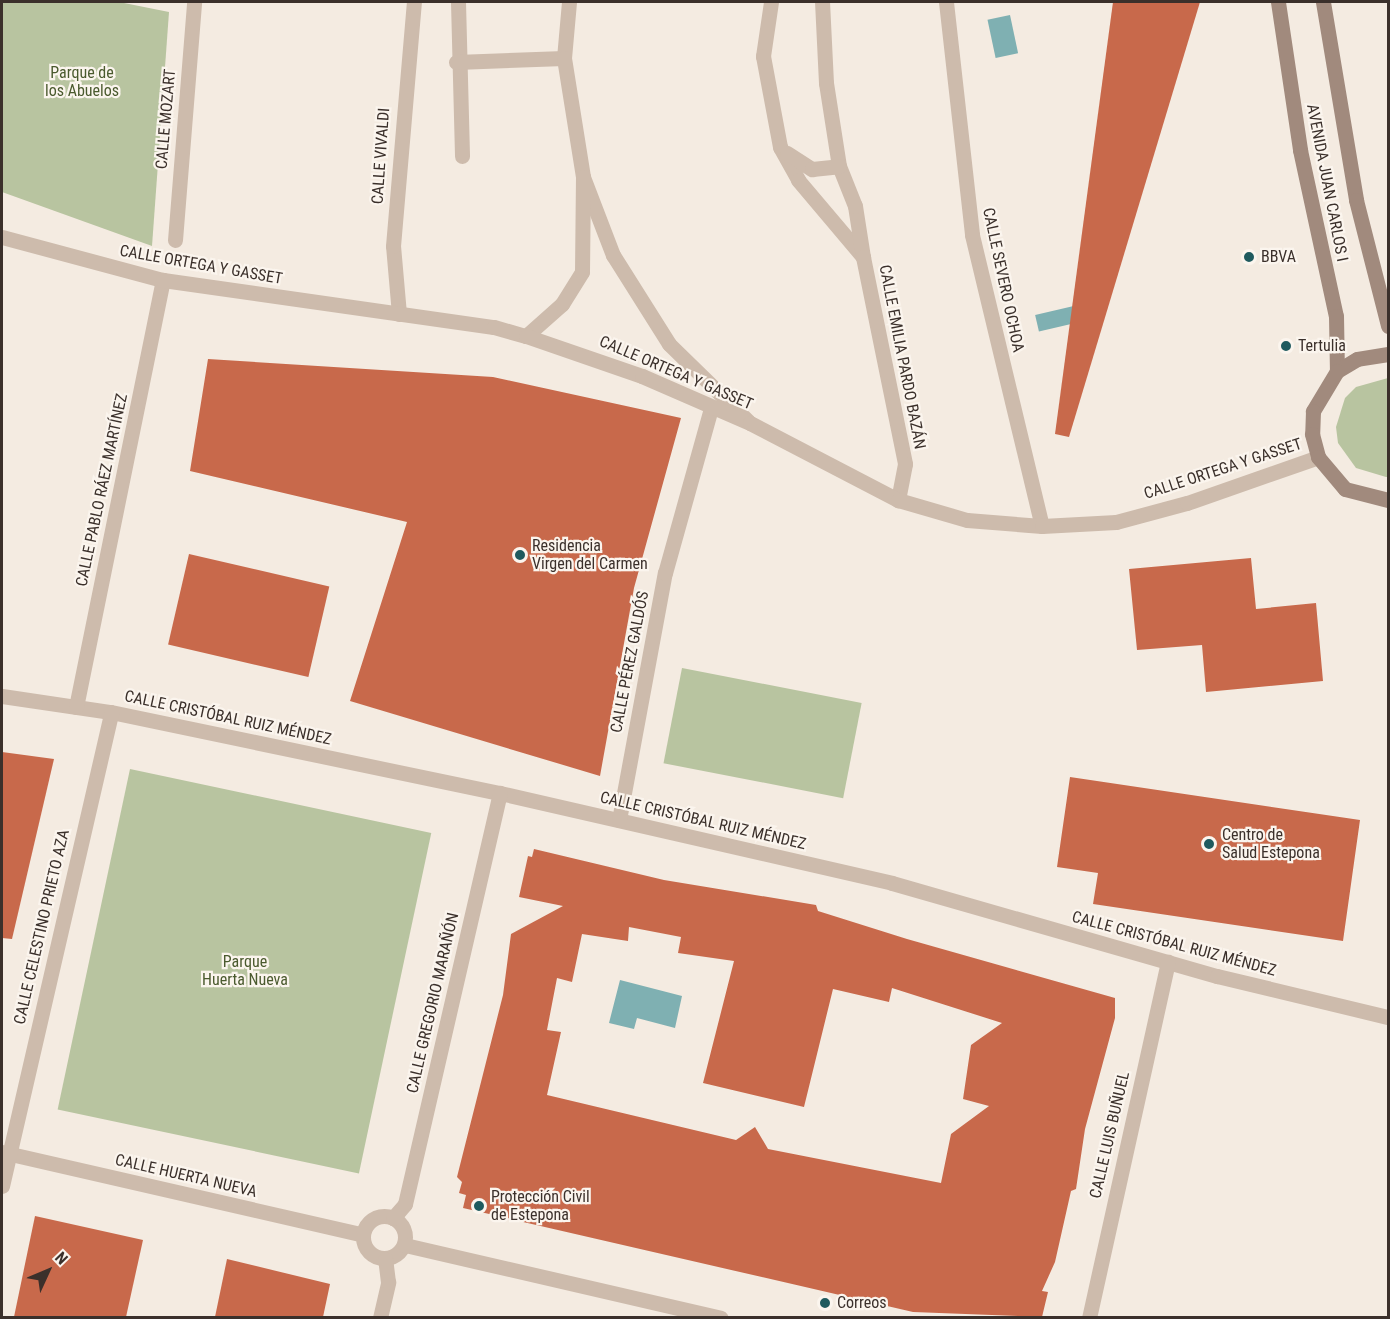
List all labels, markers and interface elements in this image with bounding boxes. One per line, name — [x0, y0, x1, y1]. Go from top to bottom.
park label: Parque de los Abuelos — [45, 63, 119, 101]
street label: CALLE MOZART — [152, 68, 180, 170]
street label: AVENIDA JUAN CARLOS I — [1302, 103, 1352, 263]
street label: CALLE VIVALDI — [368, 107, 394, 205]
street label: CALLE SEVERO OCHOA — [978, 206, 1028, 354]
street label: CALLE ORTEGA Y GASSET — [118, 241, 284, 289]
place label: BBVA — [1261, 247, 1296, 267]
marker: BBVA — [1242, 250, 1256, 264]
street label: CALLE EMILIA PARDO BAZÁN — [875, 263, 929, 451]
street label: CALLE ORTEGA Y GASSET — [596, 332, 756, 414]
place label: Tertulia — [1298, 336, 1346, 356]
marker: Tertulia — [1279, 339, 1293, 353]
street label: CALLE PABLO RÁEZ MARTÍNEZ — [72, 392, 132, 588]
street label: CALLE ORTEGA Y GASSET — [1142, 434, 1304, 504]
place label: Residencia Virgen del Carmen — [532, 536, 648, 574]
marker: Residencia Virgen del Carmen — [513, 548, 527, 562]
street label: CALLE PÉREZ GALDÓS — [607, 590, 653, 734]
street label: CALLE CRISTÓBAL RUIZ MÉNDEZ — [123, 687, 333, 749]
street label: CALLE CRISTÓBAL RUIZ MÉNDEZ — [598, 788, 808, 854]
place label: Centro de Salud Estepona — [1222, 825, 1320, 863]
street label: CALLE CELESTINO PRIETO AZA — [10, 828, 74, 1026]
marker: Centro de Salud Estepona — [1200, 835, 1218, 853]
street label: CALLE CRISTÓBAL RUIZ MÉNDEZ — [1070, 907, 1278, 981]
street label: CALLE GREGORIO MARAÑÓN — [403, 911, 463, 1095]
park label: Parque Huerta Nueva — [202, 952, 288, 990]
street label: CALLE LUIS BUÑUEL — [1086, 1070, 1134, 1200]
street label: CALLE HUERTA NUEVA — [113, 1150, 259, 1202]
place label: Protección Civil de Estepona — [491, 1187, 590, 1225]
marker: Protección Civil de Estepona — [472, 1199, 486, 1213]
north arrow — [18, 1241, 78, 1301]
text: N — [51, 1248, 72, 1268]
place label: Correos — [837, 1293, 887, 1313]
marker: Correos — [818, 1296, 832, 1310]

